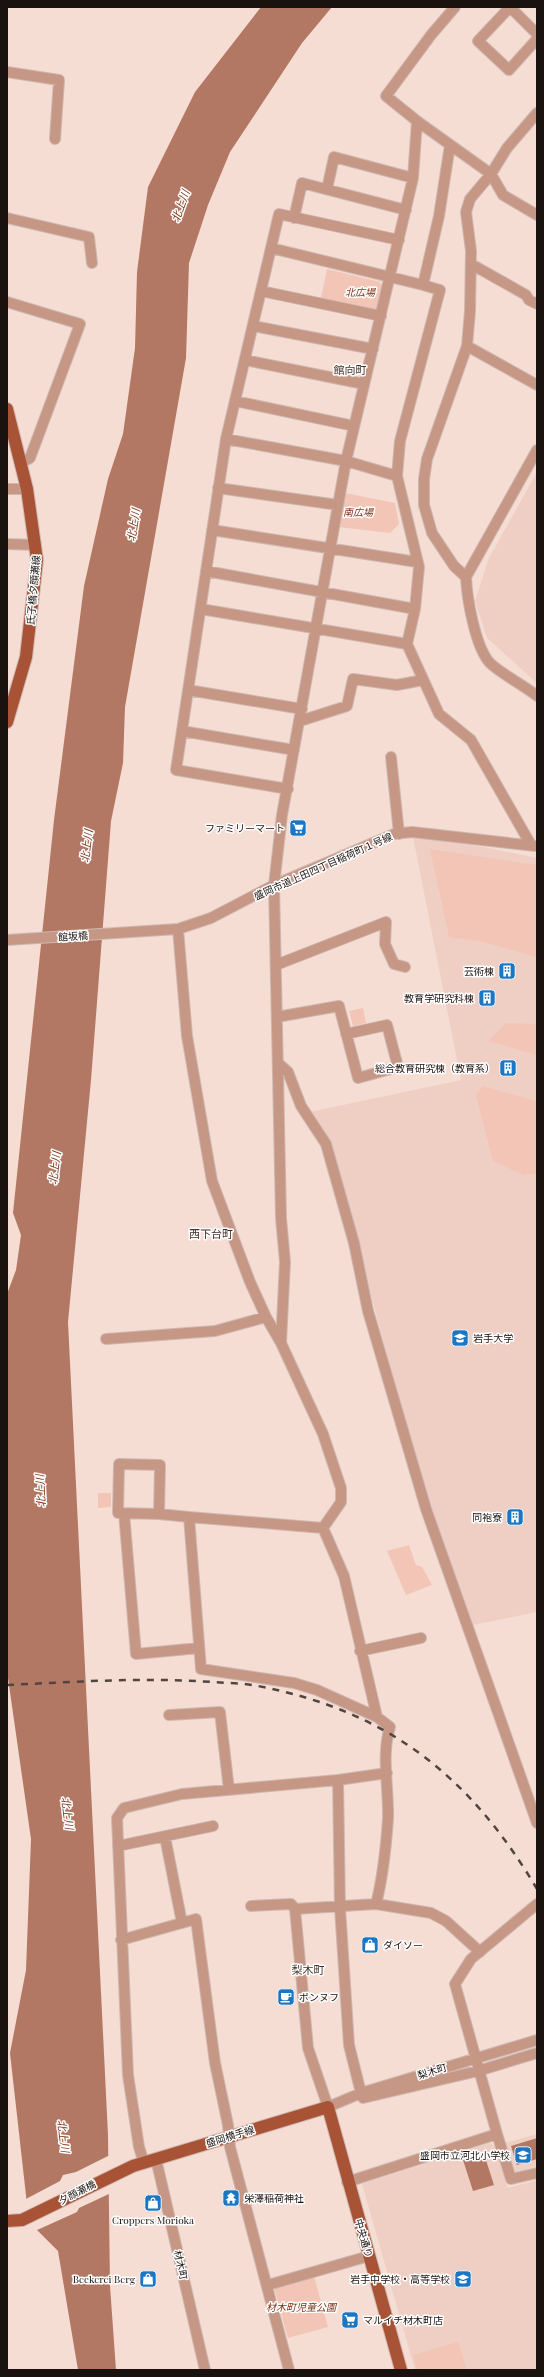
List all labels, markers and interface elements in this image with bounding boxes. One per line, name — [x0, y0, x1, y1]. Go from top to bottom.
water label: 北上川 — [167, 187, 193, 224]
park label: 北広場 — [345, 285, 376, 299]
district label: 館向町 — [334, 362, 367, 377]
park label: 南広場 — [343, 505, 374, 519]
water label: 北上川 — [123, 507, 143, 542]
street label: 氏子橋夕顔瀬線 — [23, 555, 43, 625]
supermarket icon: ファミリーマート — [288, 818, 308, 838]
place label: ファミリーマート — [205, 821, 285, 835]
water label: 北上川 — [77, 828, 96, 863]
street label: 盛岡市道上田四丁目稲荷町１号線 — [252, 829, 394, 903]
street label: 館坂橋 — [58, 928, 88, 944]
building icon: 芸術棟 — [497, 961, 517, 981]
place label: 芸術棟 — [464, 964, 494, 978]
building icon: 教育学研究科棟 — [477, 988, 497, 1008]
place label: 教育学研究科棟 — [404, 991, 474, 1005]
building icon: 総合教育研究棟（教育系） — [498, 1058, 518, 1078]
place label: 総合教育研究棟（教育系） — [375, 1061, 495, 1075]
water label: 北上川 — [45, 1150, 64, 1185]
district label: 西下台町 — [189, 1226, 233, 1241]
school or university icon: 岩手大学 — [450, 1328, 470, 1348]
place label: 岩手大学 — [473, 1331, 513, 1345]
water label: 北上川 — [32, 1473, 48, 1508]
building icon: 同袍寮 — [505, 1507, 525, 1527]
place label: 同袍寮 — [472, 1510, 502, 1524]
water label: 北上川 — [59, 1796, 78, 1831]
shop icon: ダイソー — [360, 1935, 380, 1955]
place label: ダイソー — [383, 1938, 423, 1952]
district label: 梨木町 — [292, 1962, 325, 1977]
cafe icon: ポンヌフ — [276, 1987, 296, 2007]
place label: ポンヌフ — [299, 1990, 339, 2004]
street label: 梨木町 — [416, 2060, 448, 2082]
water label: 北上川 — [55, 2119, 74, 2154]
street label: 盛岡横手線 — [204, 2122, 256, 2150]
school or university icon: 盛岡市立河北小学校 — [513, 2145, 533, 2165]
place label: 盛岡市立河北小学校 — [420, 2148, 510, 2162]
street label: 夕顔瀬橋 — [56, 2177, 98, 2207]
temple icon: 栄澤稲荷神社 — [221, 2188, 241, 2208]
place label: 栄澤稲荷神社 — [244, 2191, 304, 2205]
shop icon: Croppers Morioka — [143, 2193, 163, 2213]
place label: Croppers Morioka — [112, 2213, 194, 2227]
street label: 中央通り — [352, 2217, 376, 2259]
street label: 材木町 — [171, 2249, 191, 2281]
shop icon: Beckerei Berg — [138, 2269, 158, 2289]
school or university icon: 岩手中学校・高等学校 — [453, 2269, 473, 2289]
place label: Beckerei Berg — [73, 2272, 136, 2286]
place label: 岩手中学校・高等学校 — [350, 2272, 450, 2286]
park label: 材木町児童公園 — [266, 2300, 338, 2314]
supermarket icon: マルイチ材木町店 — [340, 2310, 360, 2330]
place label: マルイチ材木町店 — [363, 2313, 443, 2327]

